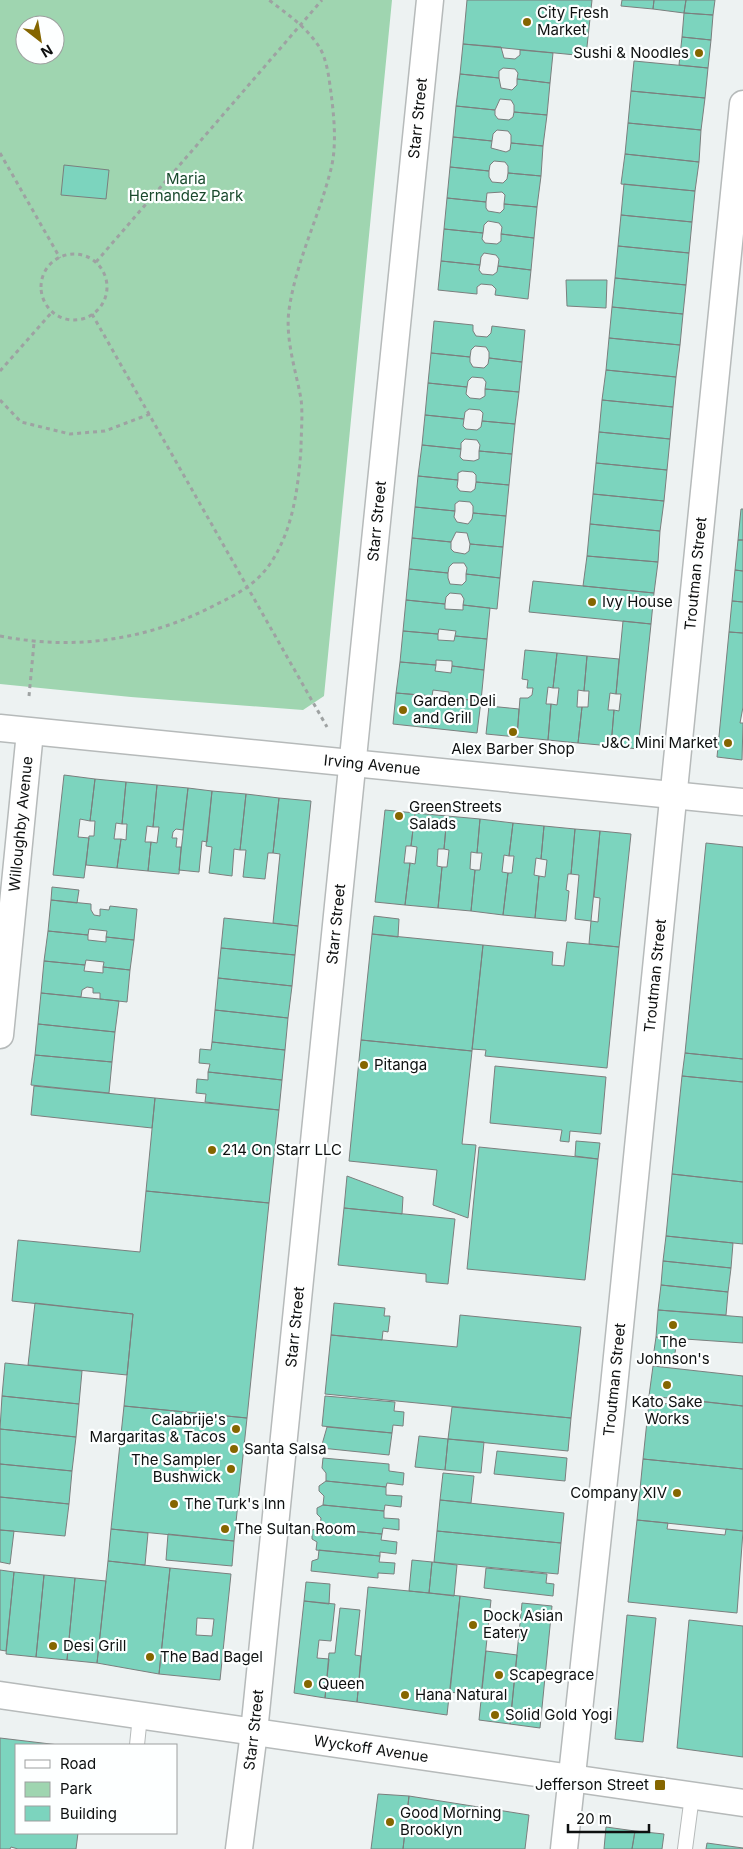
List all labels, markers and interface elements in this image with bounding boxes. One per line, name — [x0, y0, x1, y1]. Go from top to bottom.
place label: City Fresh Market — [537, 3, 609, 39]
north arrow — [15, 15, 65, 65]
marker: City Fresh Market — [521, 16, 533, 28]
text: N — [38, 42, 56, 62]
place label: Sushi & Noodles — [573, 43, 689, 62]
marker: Sushi & Noodles — [693, 47, 705, 59]
street label: Starr Street — [404, 77, 431, 160]
park label: Maria Hernandez Park — [129, 169, 244, 205]
street label: Starr Street — [363, 480, 390, 562]
street label: Troutman Street — [680, 516, 710, 631]
place label: Ivy House — [602, 592, 673, 611]
marker: Ivy House — [586, 596, 598, 608]
place label: Garden Deli and Grill — [413, 691, 496, 727]
marker: Garden Deli and Grill — [397, 704, 409, 716]
marker: Alex Barber Shop — [507, 726, 519, 738]
place label: J&C Mini Market — [601, 733, 718, 752]
marker: J&C Mini Market — [722, 737, 734, 749]
place label: Alex Barber Shop — [451, 739, 575, 758]
street label: Irving Avenue — [323, 750, 421, 779]
street label: Willoughby Avenue — [4, 755, 37, 893]
place label: GreenStreets Salads — [409, 797, 502, 833]
marker: GreenStreets Salads — [393, 810, 405, 822]
street label: Starr Street — [322, 883, 349, 965]
street label: Troutman Street — [640, 918, 670, 1033]
place label: Pitanga — [374, 1055, 427, 1074]
marker: Pitanga — [358, 1059, 370, 1071]
place label: 214 On Starr LLC — [222, 1140, 342, 1159]
marker: 214 On Starr LLC — [206, 1144, 218, 1156]
street label: Starr Street — [281, 1286, 308, 1368]
marker: The Johnson's — [667, 1319, 679, 1331]
street label: Troutman Street — [599, 1322, 629, 1437]
place label: The Johnson's — [636, 1332, 710, 1368]
marker: Kato Sake Works — [661, 1379, 673, 1391]
place label: Kato Sake Works — [631, 1392, 703, 1428]
place label: Calabrije's Margaritas & Tacos — [90, 1410, 226, 1446]
marker: Calabrije's Margaritas & Tacos — [230, 1423, 242, 1435]
place label: Santa Salsa — [244, 1439, 327, 1458]
marker: Santa Salsa — [228, 1443, 240, 1455]
place label: The Sampler Bushwick — [131, 1450, 222, 1486]
marker: The Sampler Bushwick — [225, 1463, 237, 1475]
place label: Company XIV — [570, 1483, 667, 1502]
marker: Company XIV — [671, 1487, 683, 1499]
place label: The Turk's Inn — [184, 1494, 285, 1513]
marker: The Turk's Inn — [168, 1498, 180, 1510]
place label: The Sultan Room — [235, 1519, 356, 1538]
marker: The Sultan Room — [219, 1523, 231, 1535]
place label: Dock Asian Eatery — [483, 1606, 563, 1642]
marker: Dock Asian Eatery — [467, 1619, 479, 1631]
place label: Desi Grill — [63, 1636, 126, 1655]
marker: Desi Grill — [47, 1640, 59, 1652]
place label: The Bad Bagel — [160, 1647, 263, 1666]
marker: The Bad Bagel — [144, 1651, 156, 1663]
place label: Scapegrace — [509, 1665, 594, 1684]
marker: Scapegrace — [493, 1669, 505, 1681]
place label: Queen — [318, 1674, 365, 1693]
marker: Queen — [302, 1678, 314, 1690]
place label: Hana Natural — [415, 1685, 507, 1704]
street label: Starr Street — [239, 1688, 267, 1771]
marker: Hana Natural — [399, 1689, 411, 1701]
place label: Solid Gold Yogi — [505, 1705, 612, 1724]
marker: Solid Gold Yogi — [489, 1709, 501, 1721]
street label: Wyckoff Avenue — [312, 1731, 430, 1766]
legend — [15, 1744, 178, 1834]
text: Road — [60, 1754, 96, 1773]
place label: Jefferson Street — [535, 1775, 649, 1794]
marker: Jefferson Street — [653, 1778, 667, 1792]
text: Park — [60, 1779, 93, 1798]
scale bar — [568, 1802, 649, 1834]
place label: Good Morning Brooklyn — [400, 1803, 502, 1839]
text: Building — [60, 1804, 117, 1823]
text: 20 m — [576, 1809, 612, 1828]
marker: Good Morning Brooklyn — [384, 1816, 396, 1828]

